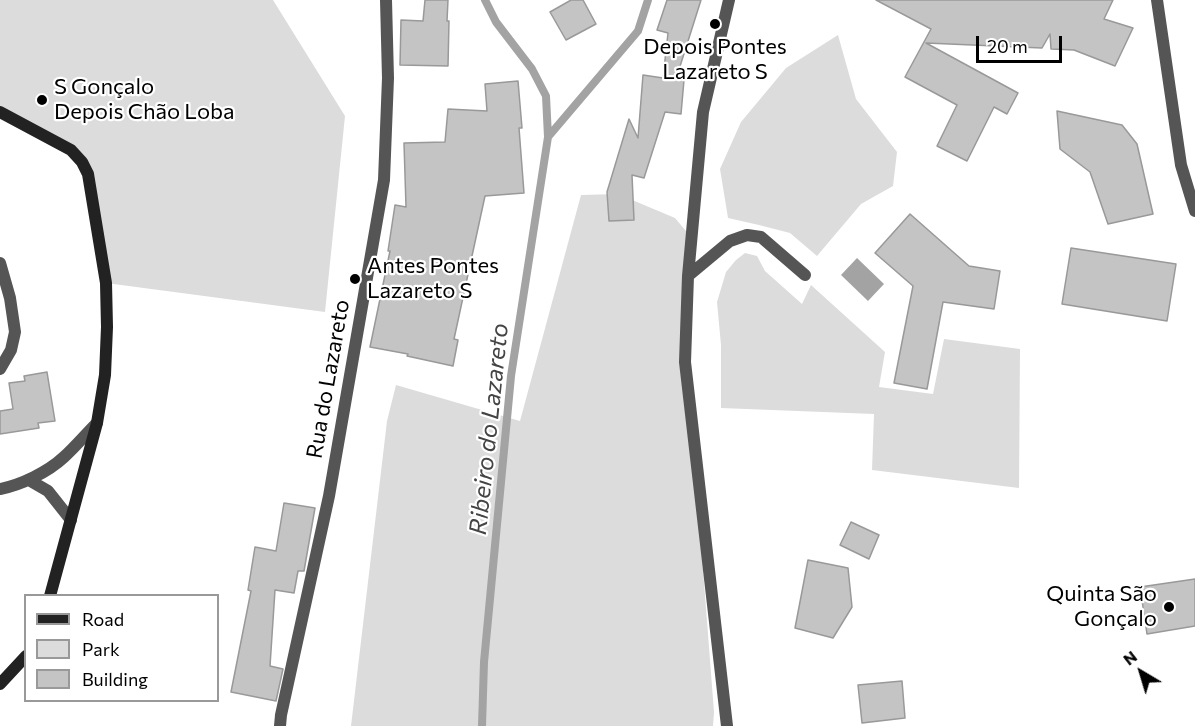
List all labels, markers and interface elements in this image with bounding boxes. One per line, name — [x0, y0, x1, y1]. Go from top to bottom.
marker: Depois Pontes Lazareto S — [708, 17, 722, 31]
scale bar — [979, 24, 1064, 62]
place label: Depois Pontes Lazareto S — [643, 34, 787, 86]
text: 20 m — [987, 35, 1028, 57]
place label: S Gonçalo Depois Chão Loba — [54, 74, 235, 125]
marker: S Gonçalo Depois Chão Loba — [35, 93, 49, 107]
place label: Antes Pontes Lazareto S — [367, 253, 499, 304]
marker: Antes Pontes Lazareto S — [348, 272, 362, 286]
street label: Rua do Lazareto — [301, 297, 355, 461]
water label: Ribeiro do Lazareto — [464, 322, 514, 536]
place label: Quinta São Gonçalo — [1046, 581, 1157, 632]
legend — [24, 594, 219, 702]
marker: Quinta São Gonçalo — [1162, 600, 1176, 614]
text: Road — [82, 608, 124, 630]
text: Park — [82, 638, 120, 660]
north arrow — [1111, 642, 1171, 702]
text: N — [1119, 646, 1140, 669]
text: Building — [82, 668, 148, 690]

